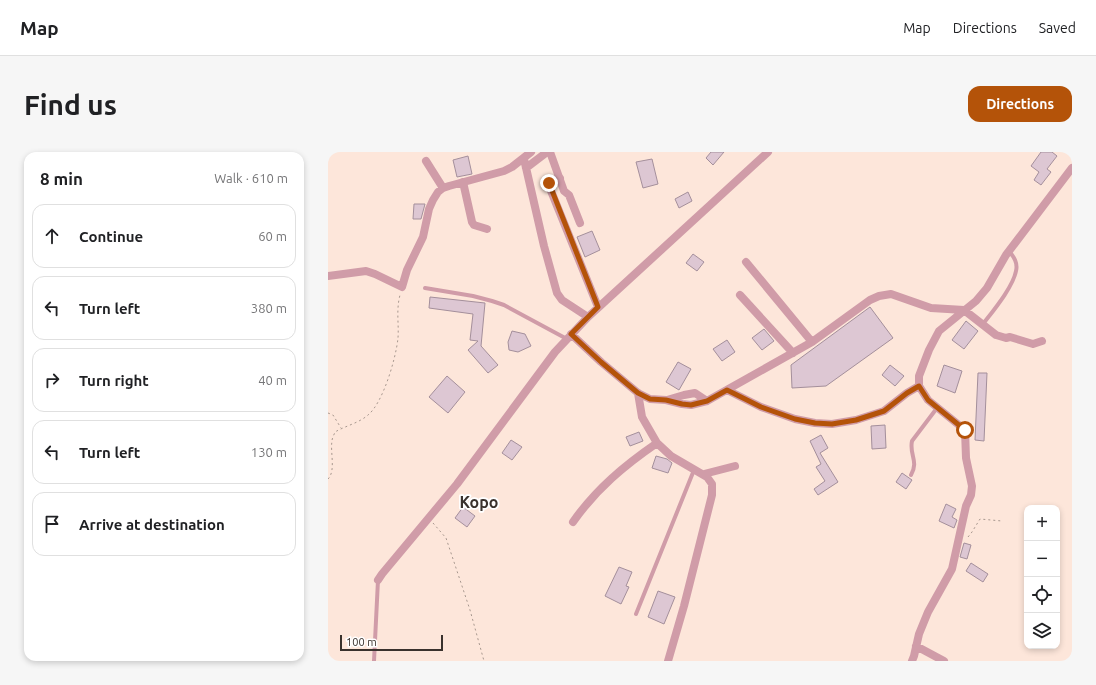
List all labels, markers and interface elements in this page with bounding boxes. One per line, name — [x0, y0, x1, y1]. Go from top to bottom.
text: Map — [20, 17, 59, 39]
text: Map — [903, 20, 931, 36]
text: Directions — [953, 20, 1017, 36]
text: Saved — [1039, 20, 1076, 36]
button: Directions — [968, 86, 1072, 122]
text: Find us — [24, 89, 117, 120]
text: 8 min — [40, 169, 83, 188]
text: Walk · 610 m — [214, 171, 288, 185]
route end — [540, 174, 558, 192]
icon: ahead — [41, 225, 63, 247]
text: Continue — [79, 228, 143, 245]
text: 60 m — [258, 229, 287, 243]
icon: left — [41, 297, 63, 319]
text: Turn left — [79, 300, 140, 317]
text: 380 m — [251, 301, 287, 315]
icon: right — [41, 369, 63, 391]
text: Turn right — [79, 372, 149, 389]
text: 40 m — [258, 373, 287, 387]
route start — [956, 421, 974, 439]
icon: left — [41, 441, 63, 463]
text: Turn left — [79, 444, 140, 461]
text: 130 m — [251, 445, 287, 459]
district label: Kopo — [460, 493, 498, 511]
map controls — [1024, 505, 1060, 649]
button: + — [1024, 505, 1060, 541]
icon: arrive — [41, 513, 63, 535]
text: Arrive at destination — [79, 516, 225, 533]
button: − — [1024, 541, 1060, 577]
button: locate — [1024, 577, 1060, 613]
button: layers — [1024, 613, 1060, 649]
scale bar — [340, 633, 443, 652]
text: 100 m — [346, 636, 377, 648]

